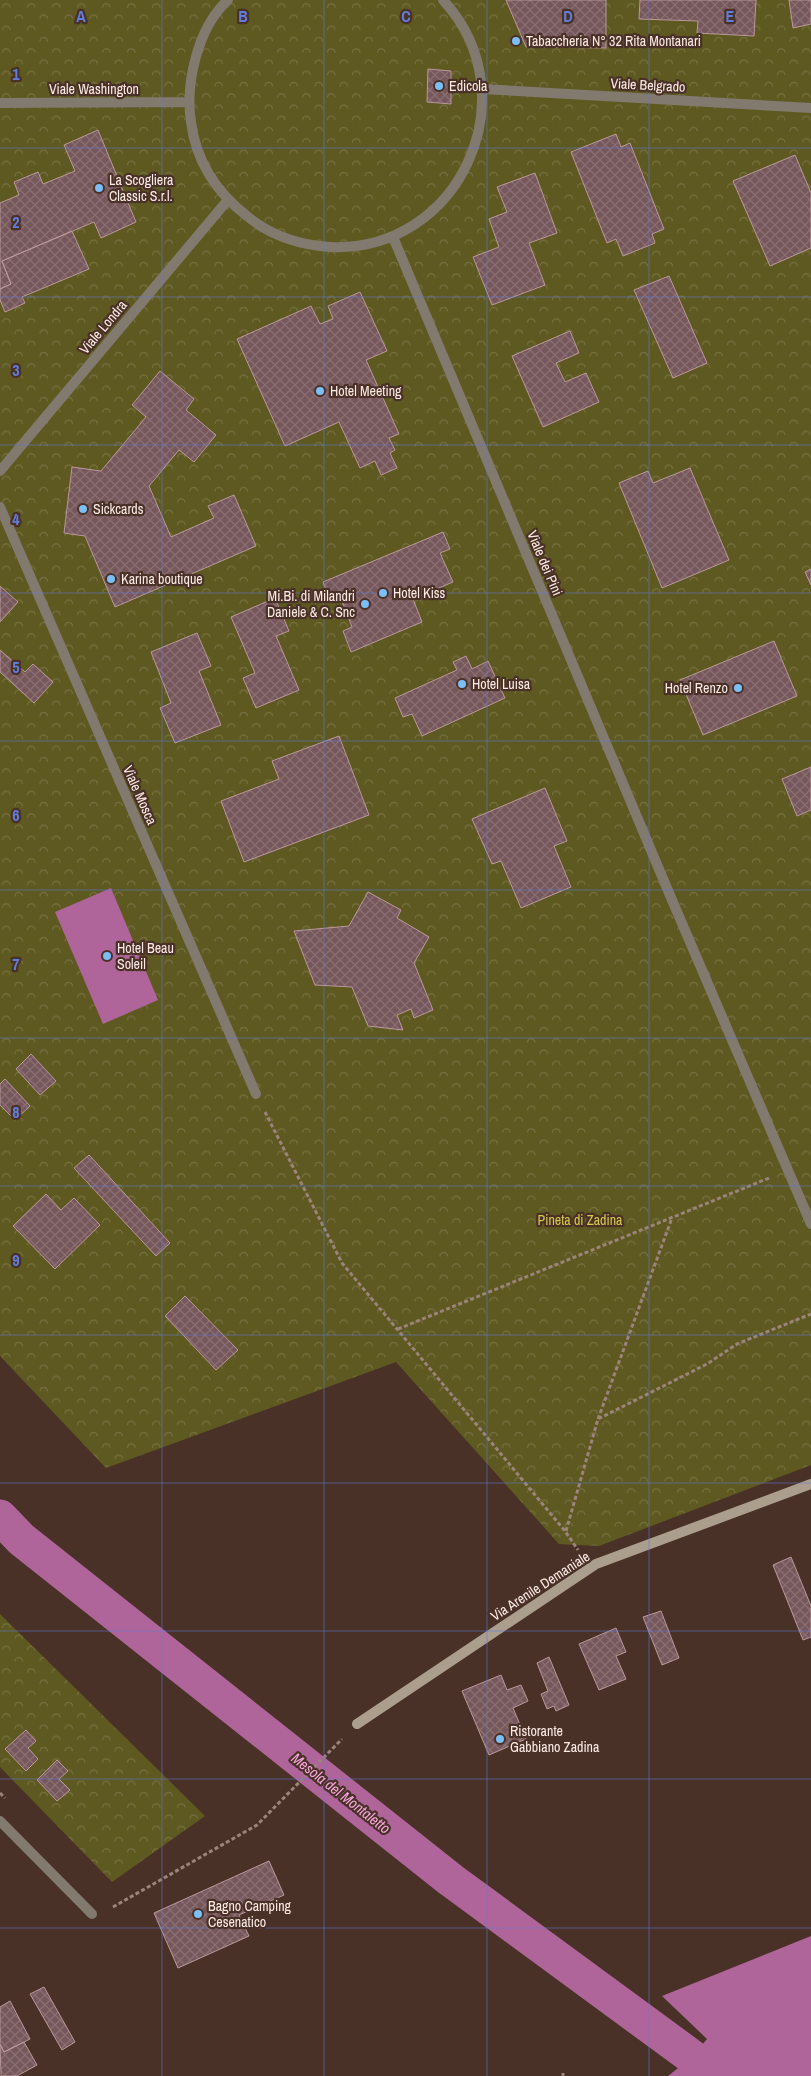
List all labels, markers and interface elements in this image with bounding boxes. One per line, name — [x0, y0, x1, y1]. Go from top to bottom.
text: A — [76, 5, 86, 27]
text: B — [238, 5, 248, 27]
text: C — [401, 5, 411, 27]
text: D — [563, 5, 573, 27]
text: E — [726, 5, 735, 27]
place label: Tabaccheria N° 32 Rita Montanari — [526, 32, 701, 50]
marker: Tabaccheria N° 32 Rita Montanari — [510, 35, 522, 47]
text: 1 — [12, 63, 20, 85]
street label: Viale Belgrado — [610, 74, 686, 96]
place label: Edicola — [449, 77, 488, 95]
street label: Viale Washington — [49, 80, 139, 98]
marker: Edicola — [433, 80, 445, 92]
place label: La Scogliera Classic S.r.l. — [109, 171, 174, 205]
marker: La Scogliera Classic S.r.l. — [93, 182, 105, 194]
text: 2 — [12, 211, 20, 233]
street label: Viale Londra — [75, 296, 131, 358]
text: 3 — [12, 359, 20, 381]
place label: Hotel Meeting — [330, 382, 402, 400]
marker: Hotel Meeting — [314, 385, 326, 397]
place label: Sickcards — [93, 500, 144, 518]
marker: Sickcards — [77, 503, 89, 515]
text: 4 — [12, 508, 20, 530]
street label: Viale dei Pini — [523, 528, 567, 598]
place label: Karina boutique — [121, 570, 203, 588]
marker: Karina boutique — [105, 573, 117, 585]
place label: Hotel Kiss — [393, 584, 446, 602]
place label: Mi.Bi. di Milandri Daniele & C. Snc — [267, 587, 355, 621]
marker: Hotel Kiss — [377, 587, 389, 599]
marker: Mi.Bi. di Milandri Daniele & C. Snc — [359, 598, 371, 610]
text: 5 — [12, 656, 20, 678]
place label: Hotel Luisa — [472, 675, 531, 693]
marker: Hotel Luisa — [456, 678, 468, 690]
place label: Hotel Renzo — [665, 679, 728, 697]
marker: Hotel Renzo — [732, 682, 744, 694]
street label: Viale Mosca — [119, 763, 161, 828]
text: 6 — [12, 804, 20, 826]
place label: Hotel Beau Soleil — [117, 939, 174, 973]
marker: Hotel Beau Soleil — [101, 950, 113, 962]
text: 7 — [12, 953, 20, 975]
text: 8 — [12, 1101, 20, 1123]
park label: Pineta di Zadina — [538, 1211, 623, 1229]
text: 9 — [12, 1249, 20, 1271]
street label: Via Arenile Demaniale — [487, 1547, 593, 1625]
place label: Ristorante Gabbiano Zadina — [510, 1722, 600, 1756]
marker: Ristorante Gabbiano Zadina — [494, 1733, 506, 1745]
water label: Mesola del Montaletto — [287, 1748, 395, 1838]
place label: Bagno Camping Cesenatico — [208, 1897, 292, 1931]
marker: Bagno Camping Cesenatico — [192, 1908, 204, 1920]

